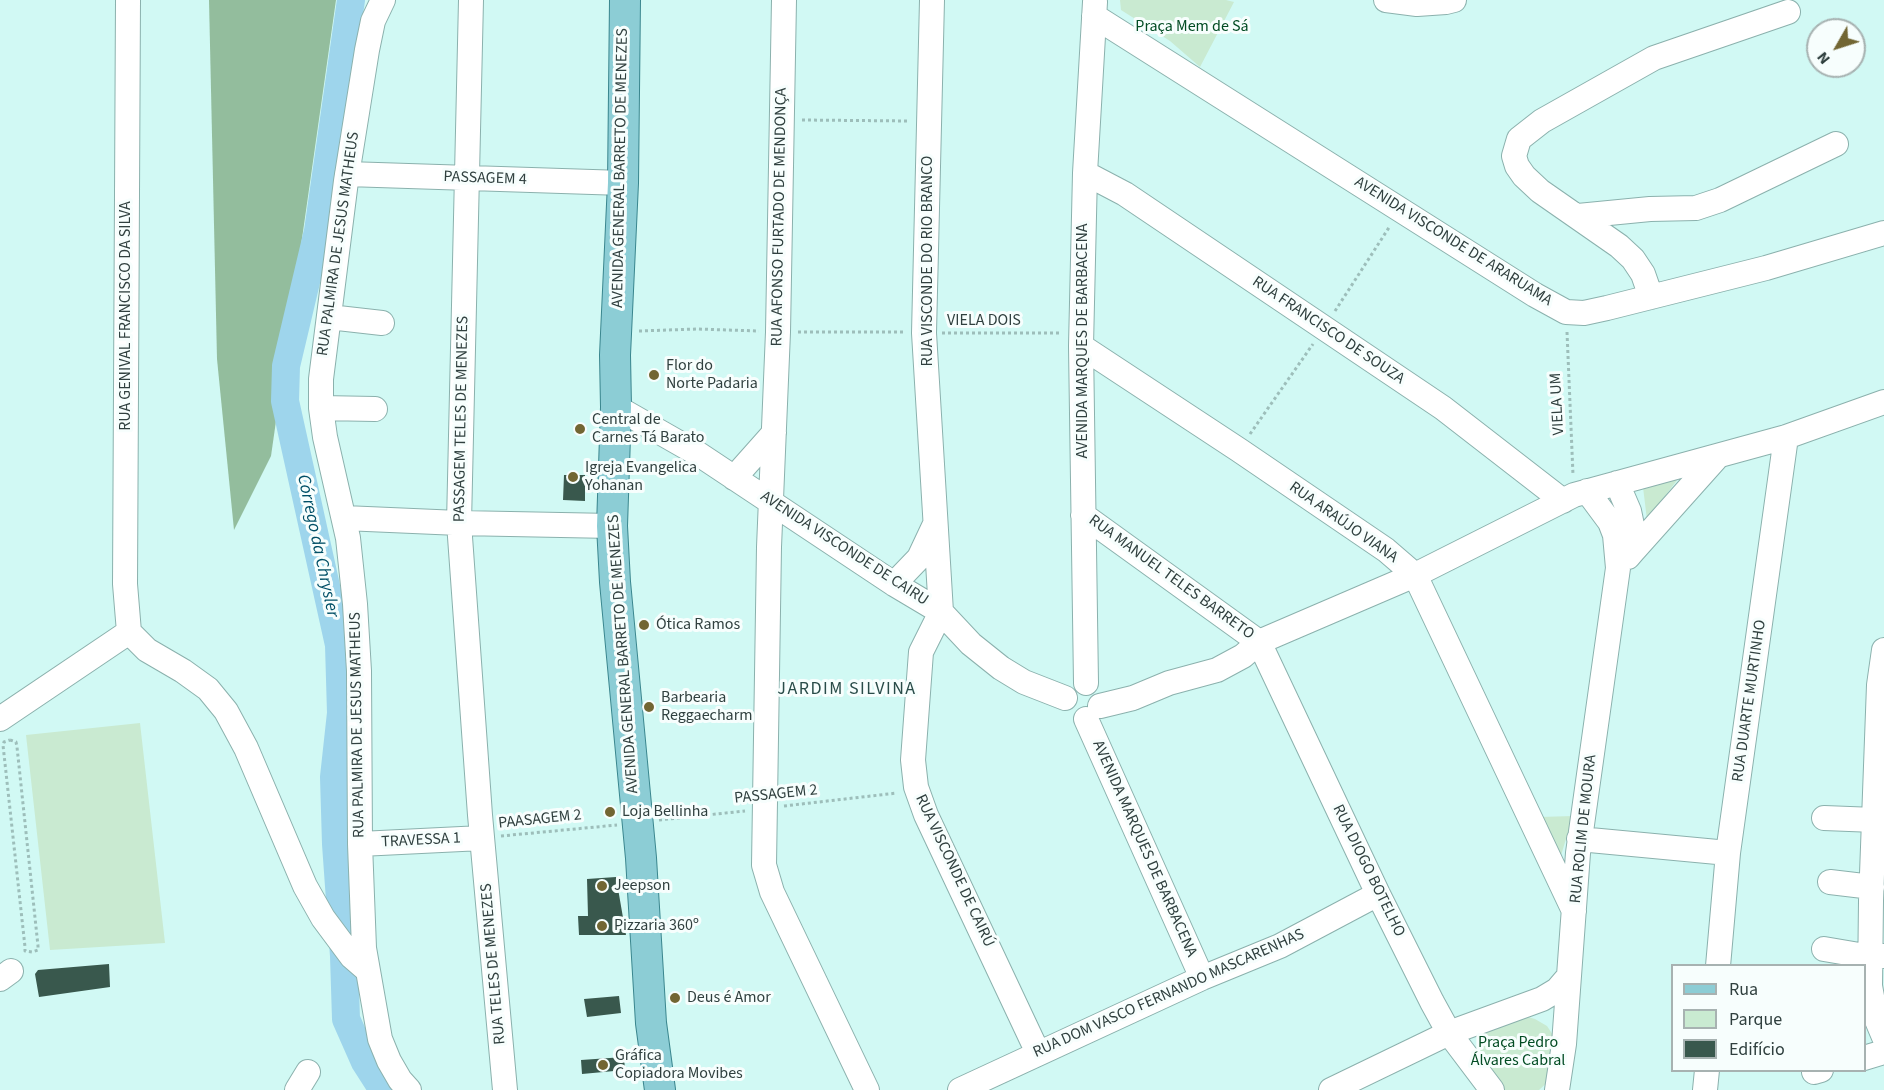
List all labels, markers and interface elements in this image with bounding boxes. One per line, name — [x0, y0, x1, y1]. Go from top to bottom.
park label: Praça Mem de Sá — [1135, 17, 1249, 37]
north arrow — [1806, 18, 1866, 78]
street label: AVENIDA GENERAL BARRETO DE MENEZES — [609, 28, 633, 308]
text: N — [1812, 47, 1835, 69]
street label: RUA AFONSO FURTADO DE MENDONÇA — [768, 87, 792, 347]
street label: RUA PALMIRA DE JESUS MATHEUS — [314, 131, 364, 357]
street label: RUA VISCONDE DO RIO BRANCO — [918, 156, 938, 366]
street label: PASSAGEM 4 — [443, 168, 527, 190]
street label: AVENIDA VISCONDE DE ARARUAMA — [1351, 173, 1555, 311]
street label: RUA GENIVAL FRANCISCO DA SILVA — [116, 201, 136, 431]
street label: AVENIDA MARQUES DE BARBACENA — [1073, 223, 1093, 459]
street label: RUA FRANCISCO DE SOUZA — [1248, 273, 1408, 389]
street label: VIELA DOIS — [947, 311, 1021, 331]
street label: PASSAGEM TELES DE MENEZES — [451, 316, 473, 522]
place label: Flor do Norte Padaria — [666, 356, 758, 394]
marker: Flor do Norte Padaria — [647, 368, 661, 382]
street label: VIELA UM — [1547, 372, 1569, 436]
place label: Central de Carnes Tá Barato — [592, 410, 704, 448]
marker: Central de Carnes Tá Barato — [573, 422, 587, 436]
place label: Igreja Evangelica Yohanan — [585, 458, 697, 496]
marker: Igreja Evangelica Yohanan — [566, 470, 580, 484]
water label: Córrego da Chrysler — [291, 473, 343, 619]
street label: RUA ARAÚJO VIANA — [1285, 478, 1401, 568]
street label: AVENIDA VISCONDE DE CAIRU — [756, 487, 932, 611]
street label: RUA MANUEL TELES BARRETO — [1084, 511, 1258, 645]
street label: AVENIDA GENERAL BARRETO DE MENEZES — [605, 514, 643, 794]
street label: RUA PALMIRA DE JESUS MATHEUS — [346, 612, 370, 838]
place label: Ótica Ramos — [656, 615, 740, 635]
marker: Ótica Ramos — [637, 618, 651, 632]
street label: RUA DUARTE MURTINHO — [1729, 619, 1771, 783]
district label: JARDIM SILVINA — [777, 679, 917, 701]
place label: Barbearia Reggaecharm — [661, 688, 752, 726]
marker: Barbearia Reggaecharm — [642, 700, 656, 714]
street label: AVENIDA MARQUES DE BARBACENA — [1087, 738, 1201, 960]
street label: RUA ROLIM DE MOURA — [1567, 754, 1601, 904]
street label: PASSAGEM 2 — [733, 781, 819, 809]
street label: RUA VISCONDE DE CAIRÚ — [910, 792, 998, 950]
place label: Loja Bellinha — [622, 802, 708, 822]
street label: RUA DIOGO BOTELHO — [1328, 802, 1408, 940]
marker: Loja Bellinha — [603, 805, 617, 819]
street label: PAASAGEM 2 — [497, 806, 583, 834]
street label: TRAVESSA 1 — [381, 829, 461, 853]
place label: Jeepson — [614, 876, 671, 896]
marker: Jeepson — [595, 879, 609, 893]
street label: RUA TELES DE MENEZES — [477, 883, 511, 1045]
place label: Pizzaria 360º — [614, 916, 699, 936]
marker: Pizzaria 360º — [595, 919, 609, 933]
street label: RUA DOM VASCO FERNANDO MASCARENHAS — [1030, 925, 1308, 1063]
legend — [1671, 964, 1866, 1072]
text: Rua — [1729, 977, 1758, 1002]
place label: Deus é Amor — [687, 988, 771, 1008]
marker: Deus é Amor — [668, 991, 682, 1005]
text: Parque — [1729, 1007, 1782, 1032]
park label: Praça Pedro Álvares Cabral — [1471, 1033, 1565, 1071]
text: Edifício — [1729, 1037, 1785, 1062]
place label: Gráfica Copiadora Movibes — [615, 1046, 743, 1084]
marker: Gráfica Copiadora Movibes — [596, 1058, 610, 1072]

